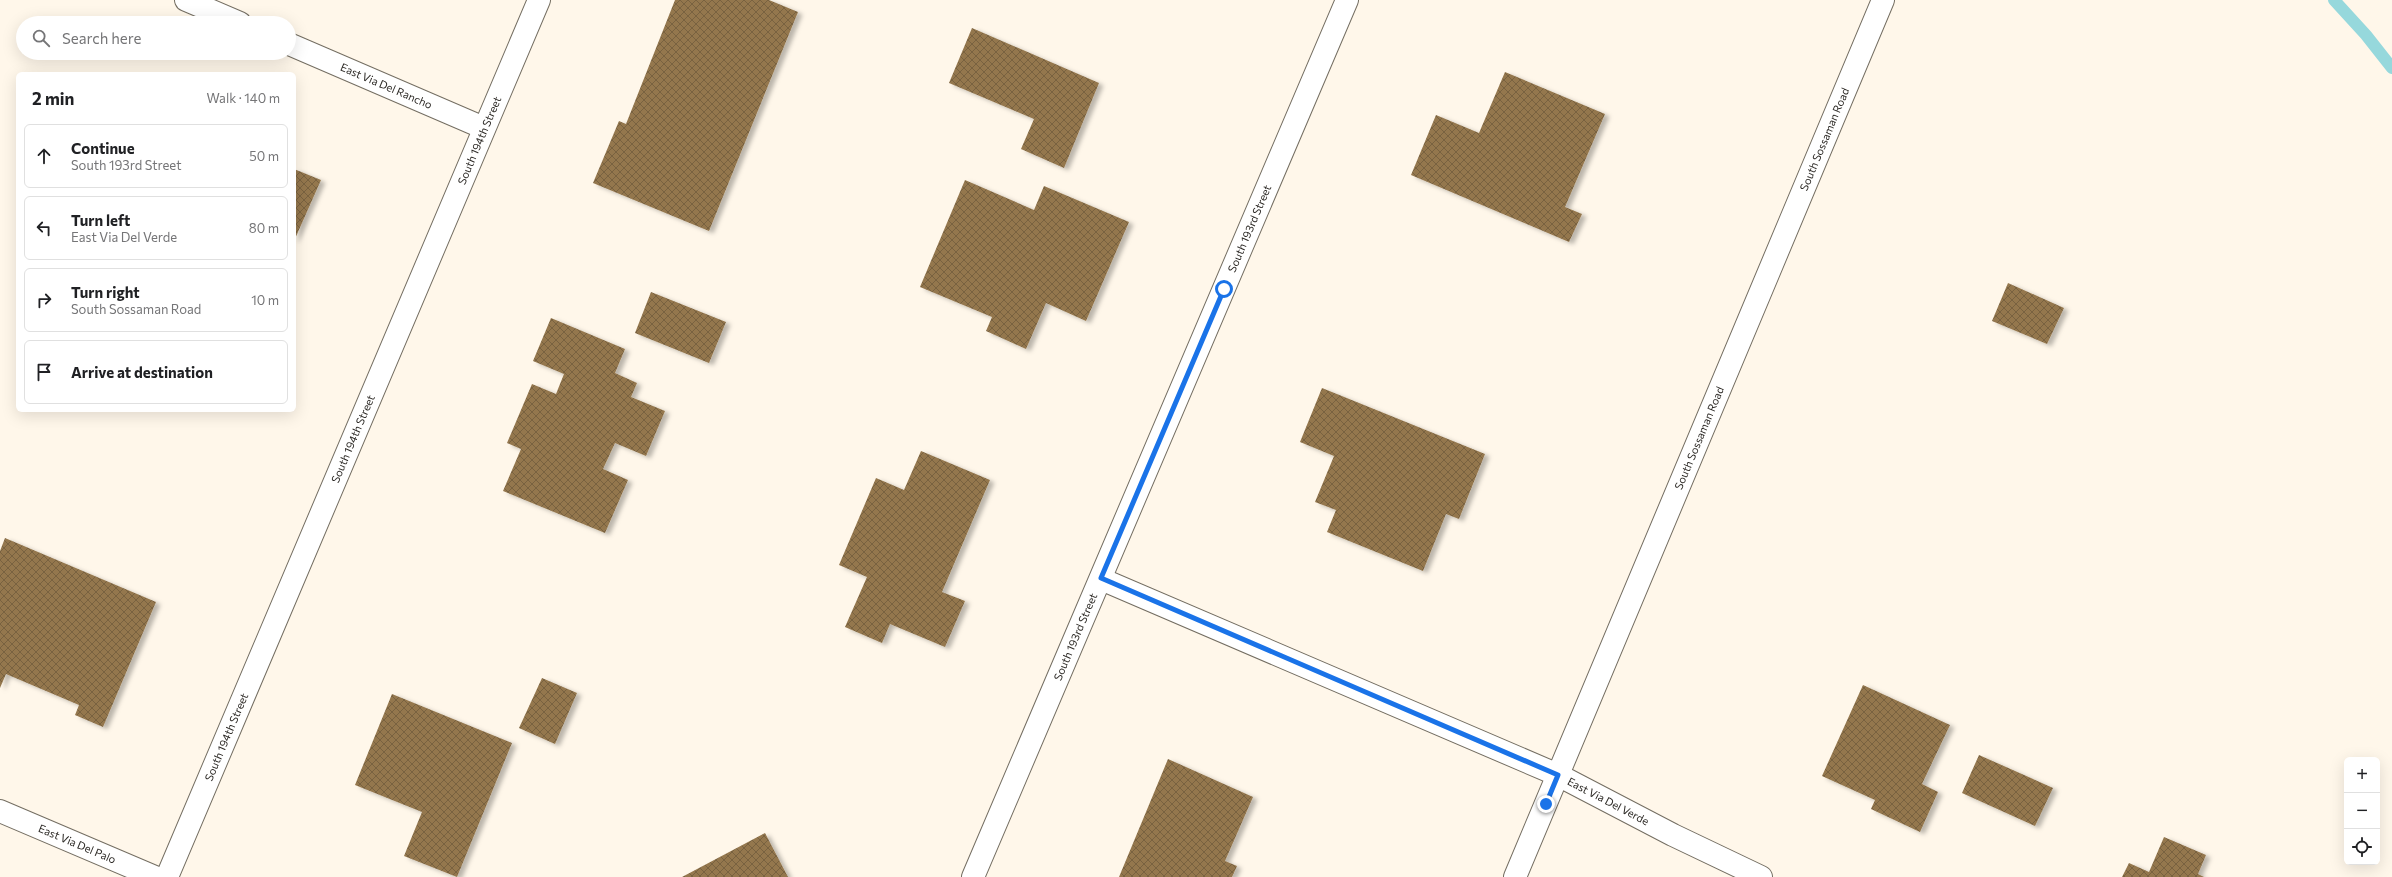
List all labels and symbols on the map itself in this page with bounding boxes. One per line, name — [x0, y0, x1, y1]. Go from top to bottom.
street label: East Via Del Rancho — [339, 60, 435, 111]
street label: South Sossaman Road — [1797, 86, 1851, 193]
street label: South 194th Street — [455, 94, 504, 186]
street label: South 193rd Street — [1225, 182, 1274, 274]
route start — [1215, 280, 1233, 298]
street label: South Sossaman Road — [1671, 384, 1726, 491]
street label: South 194th Street — [328, 392, 377, 484]
street label: South 193rd Street — [1051, 591, 1099, 682]
street label: South 194th Street — [202, 691, 250, 783]
street label: East Via Del Verde — [1566, 774, 1652, 827]
route end — [1537, 795, 1555, 813]
street label: East Via Del Palo — [37, 821, 119, 866]

